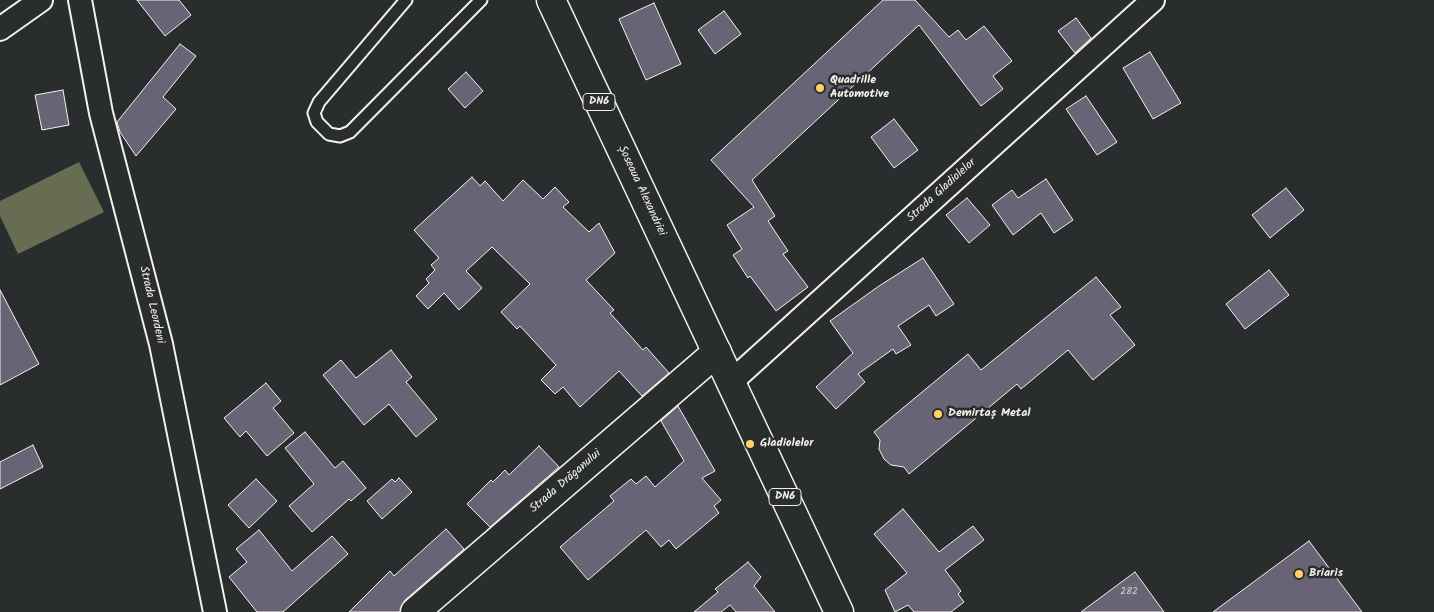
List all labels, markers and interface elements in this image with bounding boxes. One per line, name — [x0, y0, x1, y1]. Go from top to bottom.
place label: Quadrille Automotive — [830, 74, 889, 102]
marker: Quadrille Automotive — [814, 82, 826, 94]
road number: DN6 — [583, 94, 615, 110]
street label: Șoseaua Alexandriei — [614, 143, 668, 239]
street label: Strada Gladiolelor — [905, 156, 979, 226]
street label: Strada Leordeni — [135, 265, 167, 345]
place label: Demirtaș Metal — [948, 407, 1031, 421]
marker: Demirtaș Metal — [932, 408, 944, 420]
place label: Gladiolelor — [760, 437, 814, 451]
marker: Gladiolelor — [744, 438, 756, 450]
street label: Strada Drăganului — [528, 447, 604, 517]
road number: DN6 — [769, 488, 801, 506]
place label: Briaris — [1309, 567, 1343, 581]
marker: Briaris — [1293, 568, 1305, 580]
house number: 282 — [1120, 586, 1138, 598]

